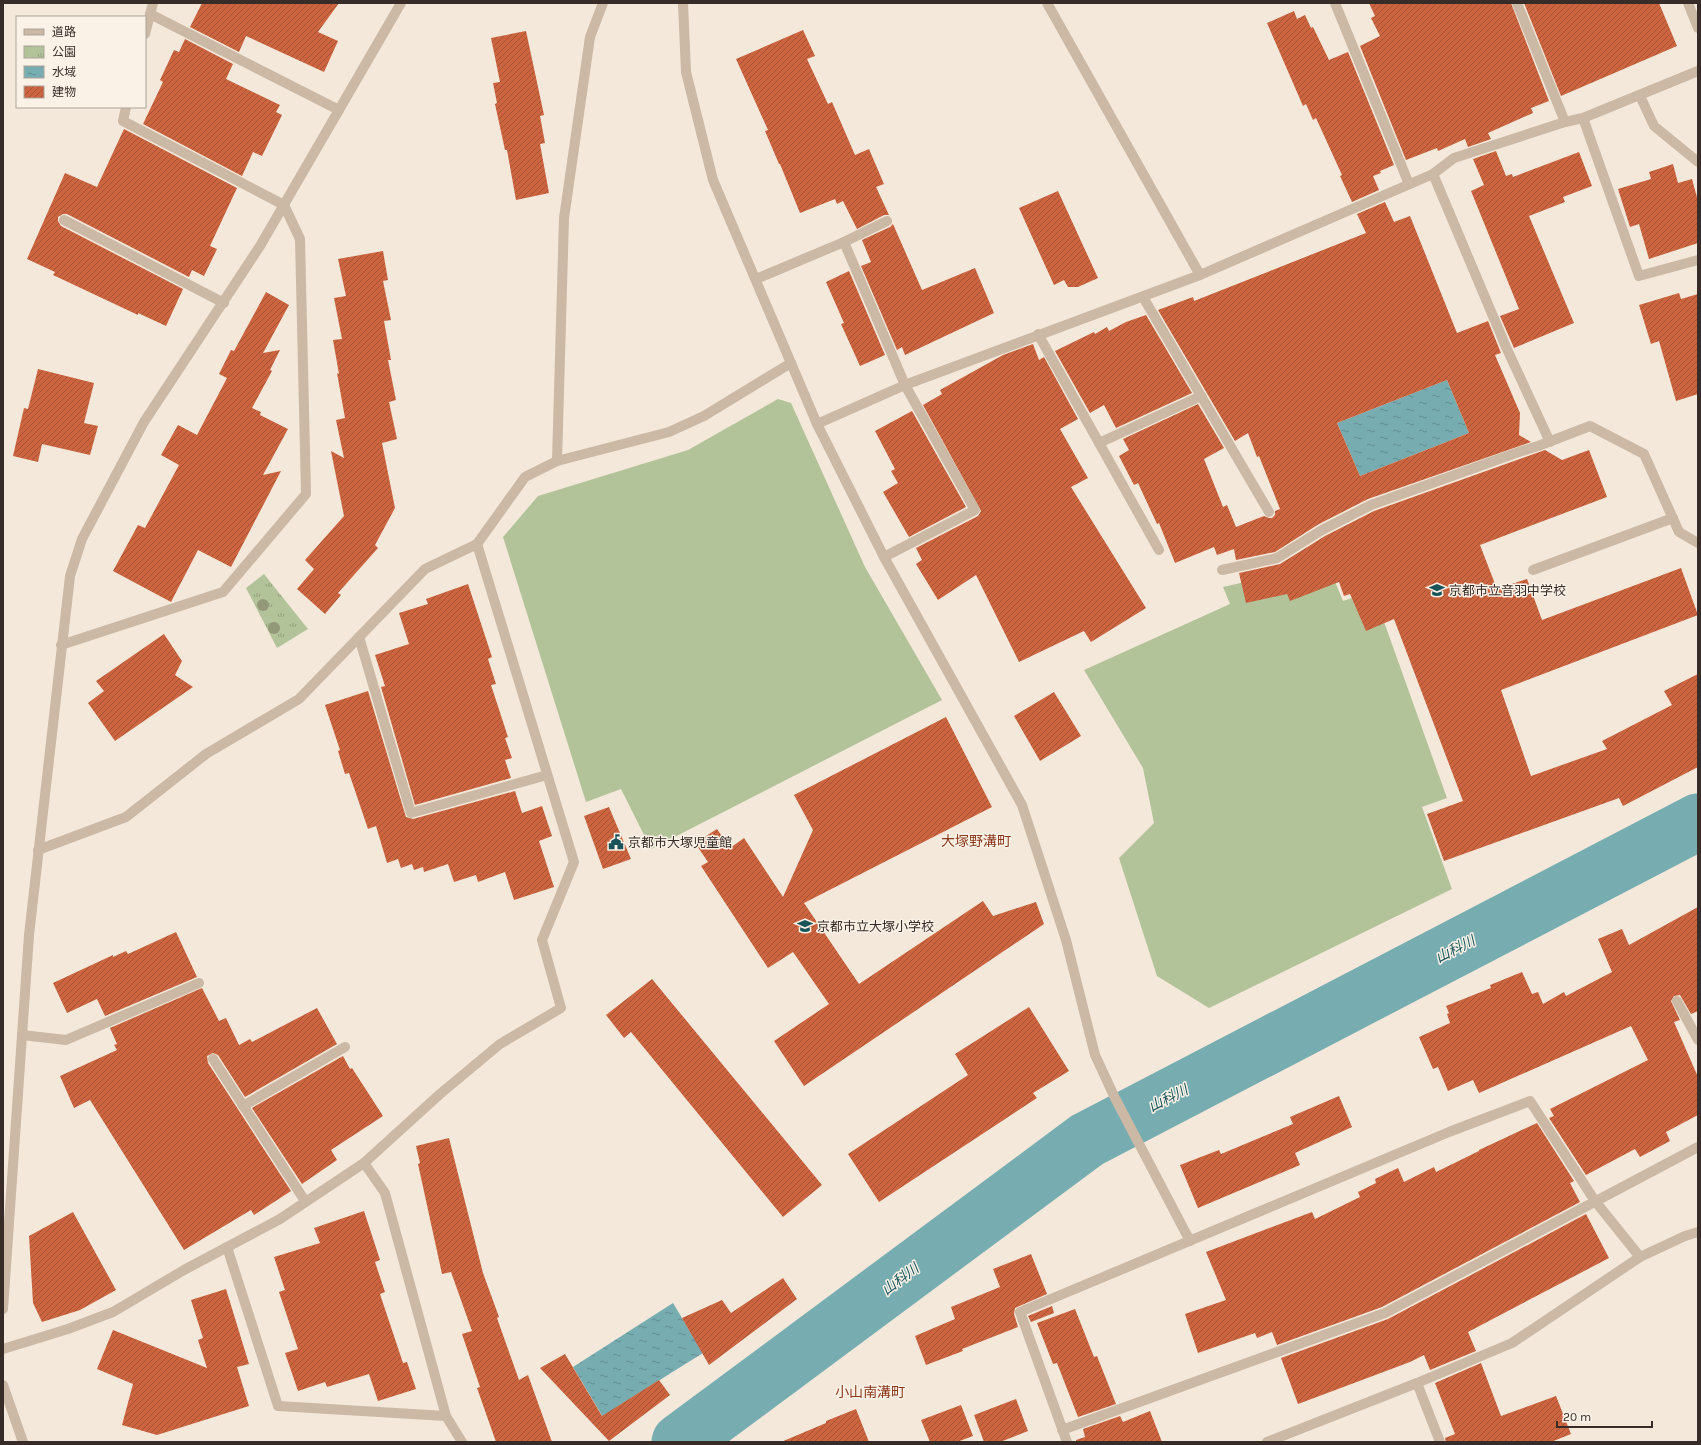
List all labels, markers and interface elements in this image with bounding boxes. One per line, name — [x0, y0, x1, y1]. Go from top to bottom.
legend — [16, 16, 146, 108]
text: 道路 — [52, 25, 76, 39]
text: 公園 — [52, 45, 76, 59]
text: 水域 — [52, 65, 76, 79]
text: 建物 — [52, 85, 76, 99]
school or university icon: 京都市立音羽中学校 — [1428, 581, 1446, 599]
place label: 京都市立音羽中学校 — [1449, 583, 1566, 598]
public building icon: 京都市大塚児童館 — [607, 833, 625, 851]
district label: 大塚野溝町 — [941, 833, 1011, 850]
place label: 京都市大塚児童館 — [628, 835, 732, 850]
school or university icon: 京都市立大塚小学校 — [796, 917, 814, 935]
place label: 京都市立大塚小学校 — [817, 919, 934, 934]
water label: 山科川 — [1433, 931, 1480, 967]
water label: 山科川 — [1146, 1080, 1193, 1116]
water label: 山科川 — [878, 1259, 924, 1299]
district label: 小山南溝町 — [835, 1384, 905, 1401]
scale bar — [1557, 1403, 1652, 1429]
text: 20 m — [1563, 1410, 1591, 1424]

